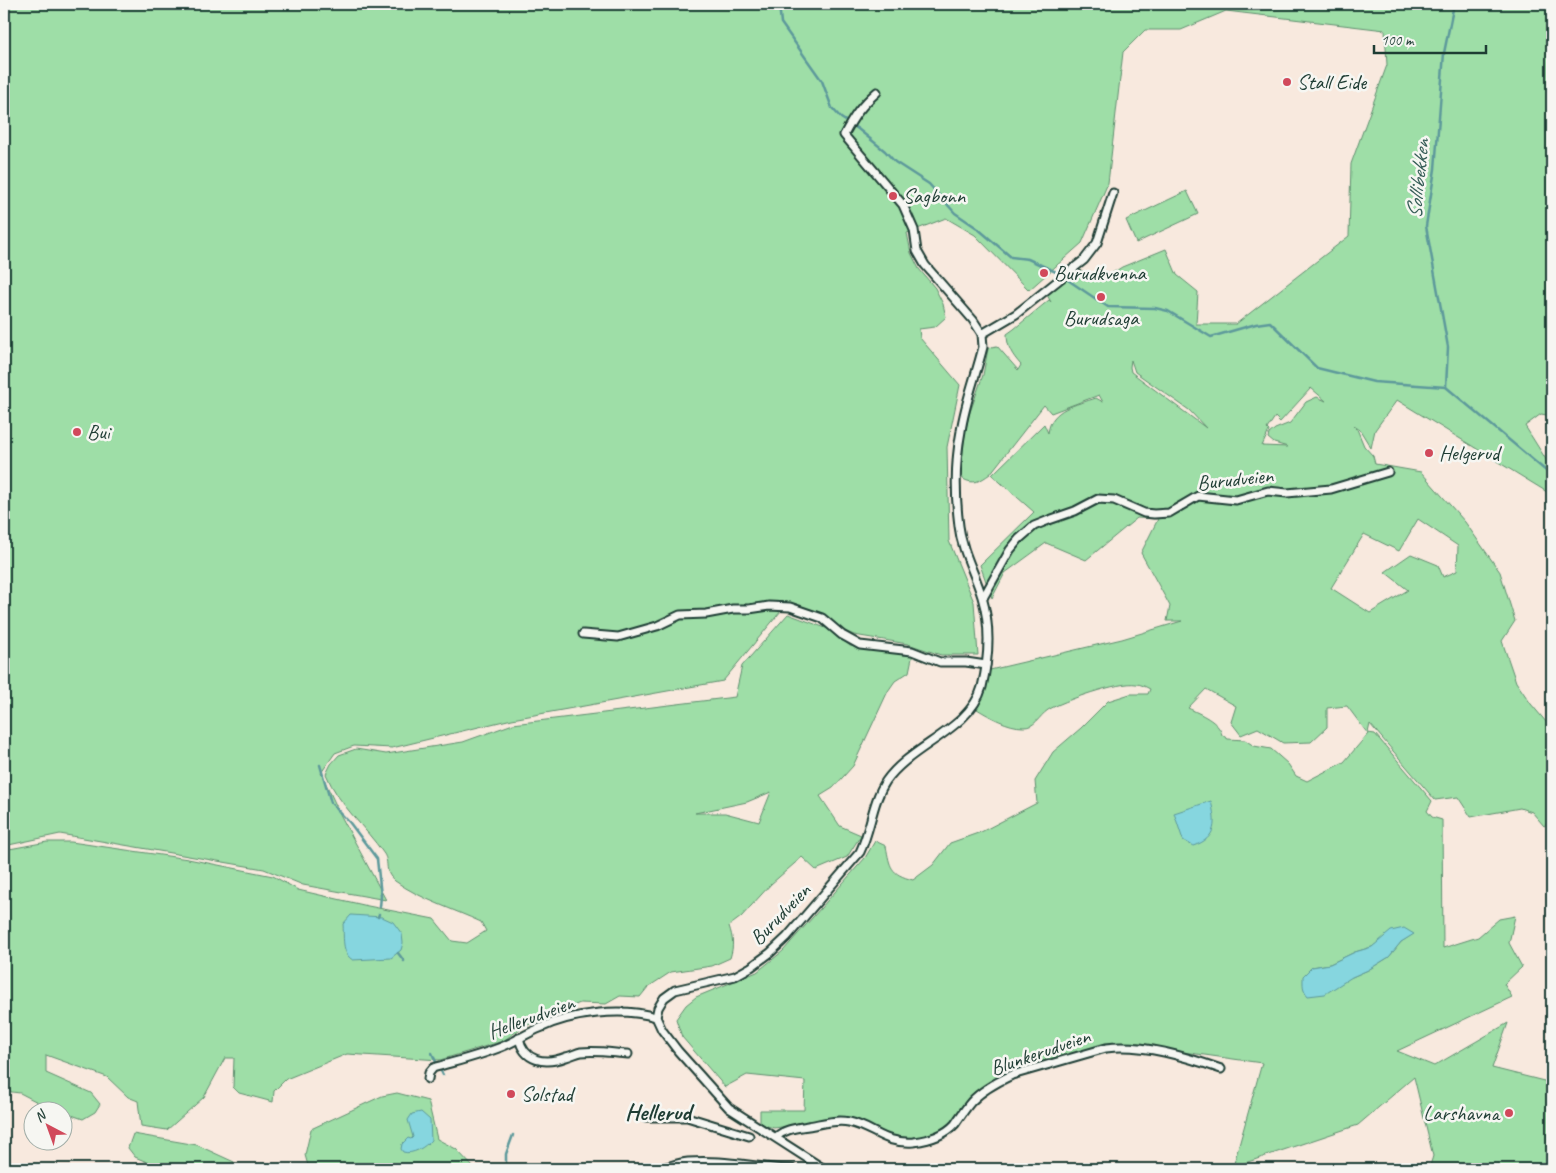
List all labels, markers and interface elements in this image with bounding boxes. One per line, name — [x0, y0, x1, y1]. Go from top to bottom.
scale bar — [1374, 22, 1486, 54]
text: 100 m — [1381, 31, 1415, 50]
place label: Stall Eide — [1297, 69, 1367, 95]
marker: Stall Eide — [1281, 76, 1293, 88]
water label: Sollibekken — [1400, 136, 1436, 220]
place label: Sagbonn — [903, 183, 966, 209]
marker: Sagbonn — [887, 190, 899, 202]
place label: Burudkvenna — [1054, 260, 1148, 286]
marker: Burudkvenna — [1038, 267, 1050, 279]
marker: Burudsaga — [1095, 291, 1107, 303]
place label: Burudsaga — [1064, 305, 1140, 331]
place label: Bui — [87, 419, 113, 445]
marker: Bui — [71, 426, 83, 438]
place label: Helgerud — [1439, 440, 1503, 466]
marker: Helgerud — [1423, 447, 1435, 459]
street label: Burudveien — [1196, 462, 1275, 496]
street label: Burudveien — [744, 877, 816, 950]
street label: Hellerudveien — [484, 989, 579, 1045]
street label: Blunkerudveien — [987, 1023, 1094, 1081]
place label: Solstad — [521, 1081, 576, 1107]
marker: Solstad — [505, 1088, 517, 1100]
district label: Hellerud — [625, 1097, 695, 1127]
north arrow — [22, 1100, 72, 1150]
place label: Larshavna — [1423, 1100, 1501, 1126]
text: N — [31, 1106, 50, 1126]
marker: Larshavna — [1503, 1107, 1515, 1119]

